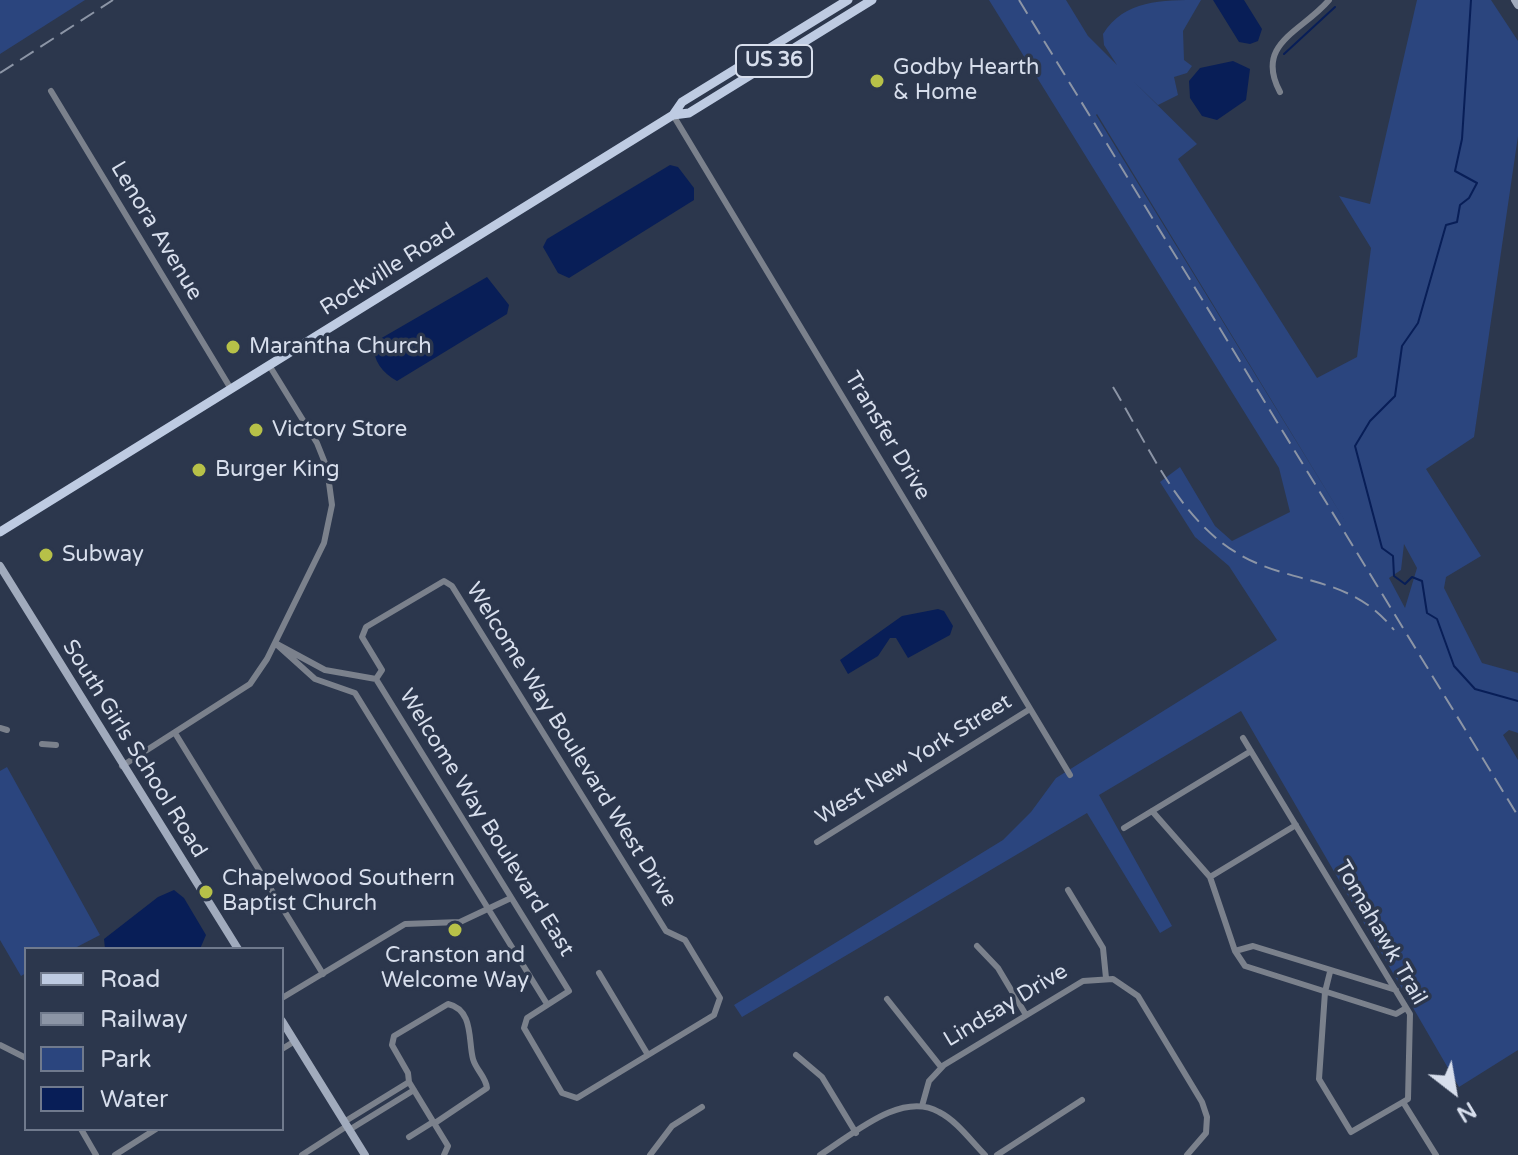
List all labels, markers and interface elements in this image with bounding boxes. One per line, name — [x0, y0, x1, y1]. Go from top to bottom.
road number: US 36 — [736, 45, 812, 77]
place label: Godby Hearth & Home — [893, 55, 1040, 106]
marker: Godby Hearth & Home — [868, 72, 886, 90]
street label: Lenora Avenue — [104, 157, 208, 305]
street label: Rockville Road — [316, 218, 460, 322]
place label: Marantha Church — [249, 334, 432, 360]
marker: Marantha Church — [224, 338, 242, 356]
street label: Transfer Drive — [838, 367, 936, 505]
place label: Victory Store — [272, 417, 407, 443]
marker: Victory Store — [247, 421, 265, 439]
place label: Burger King — [215, 457, 340, 483]
marker: Burger King — [190, 461, 208, 479]
place label: Subway — [62, 542, 144, 568]
marker: Subway — [37, 546, 55, 564]
street label: Welcome Way Boulevard West Drive — [460, 578, 682, 912]
street label: South Girls School Road — [56, 635, 212, 863]
street label: Welcome Way Boulevard East — [393, 685, 579, 961]
street label: West New York Street — [811, 689, 1017, 831]
street label: Tomahawk Trail — [1328, 856, 1432, 1010]
place label: Chapelwood Southern Baptist Church — [222, 866, 455, 918]
marker: Chapelwood Southern Baptist Church — [197, 883, 215, 901]
marker: Cranston and Welcome Way — [446, 921, 464, 939]
place label: Cranston and Welcome Way — [381, 943, 529, 994]
legend — [24, 947, 284, 1131]
street label: Lindsay Drive — [939, 959, 1073, 1053]
text: Road — [100, 965, 160, 994]
text: Railway — [100, 1005, 188, 1034]
text: Park — [100, 1045, 151, 1074]
north arrow — [1414, 1051, 1494, 1131]
text: Water — [100, 1085, 168, 1114]
text: N — [1452, 1096, 1481, 1127]

